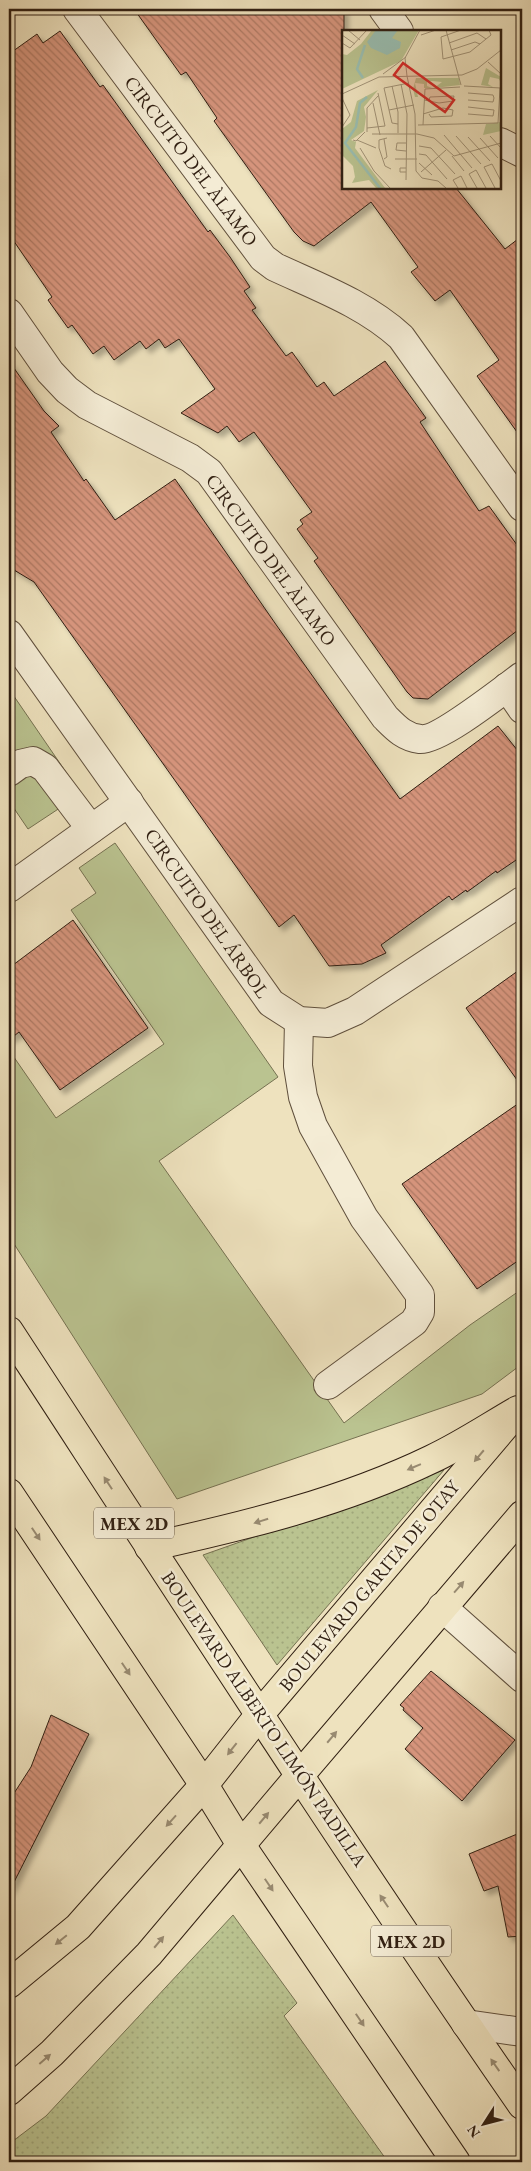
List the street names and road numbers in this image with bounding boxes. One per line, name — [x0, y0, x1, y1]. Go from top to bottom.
street label: CIRCUITO DEL ÀLAMO — [119, 71, 263, 251]
street label: CIRCUITO DEL ÀLAMO — [200, 469, 342, 651]
street label: CIRCUITO DEL ÁRBOL — [139, 823, 275, 1003]
street label: BOULEVARD GARITA DE OTAY — [273, 1474, 466, 1697]
road number: MEX 2D — [94, 1508, 174, 1539]
street label: BOULEVARD ALBERTO LIMÓN PADILLA — [155, 1566, 373, 1872]
road number: MEX 2D — [371, 1925, 451, 1956]

